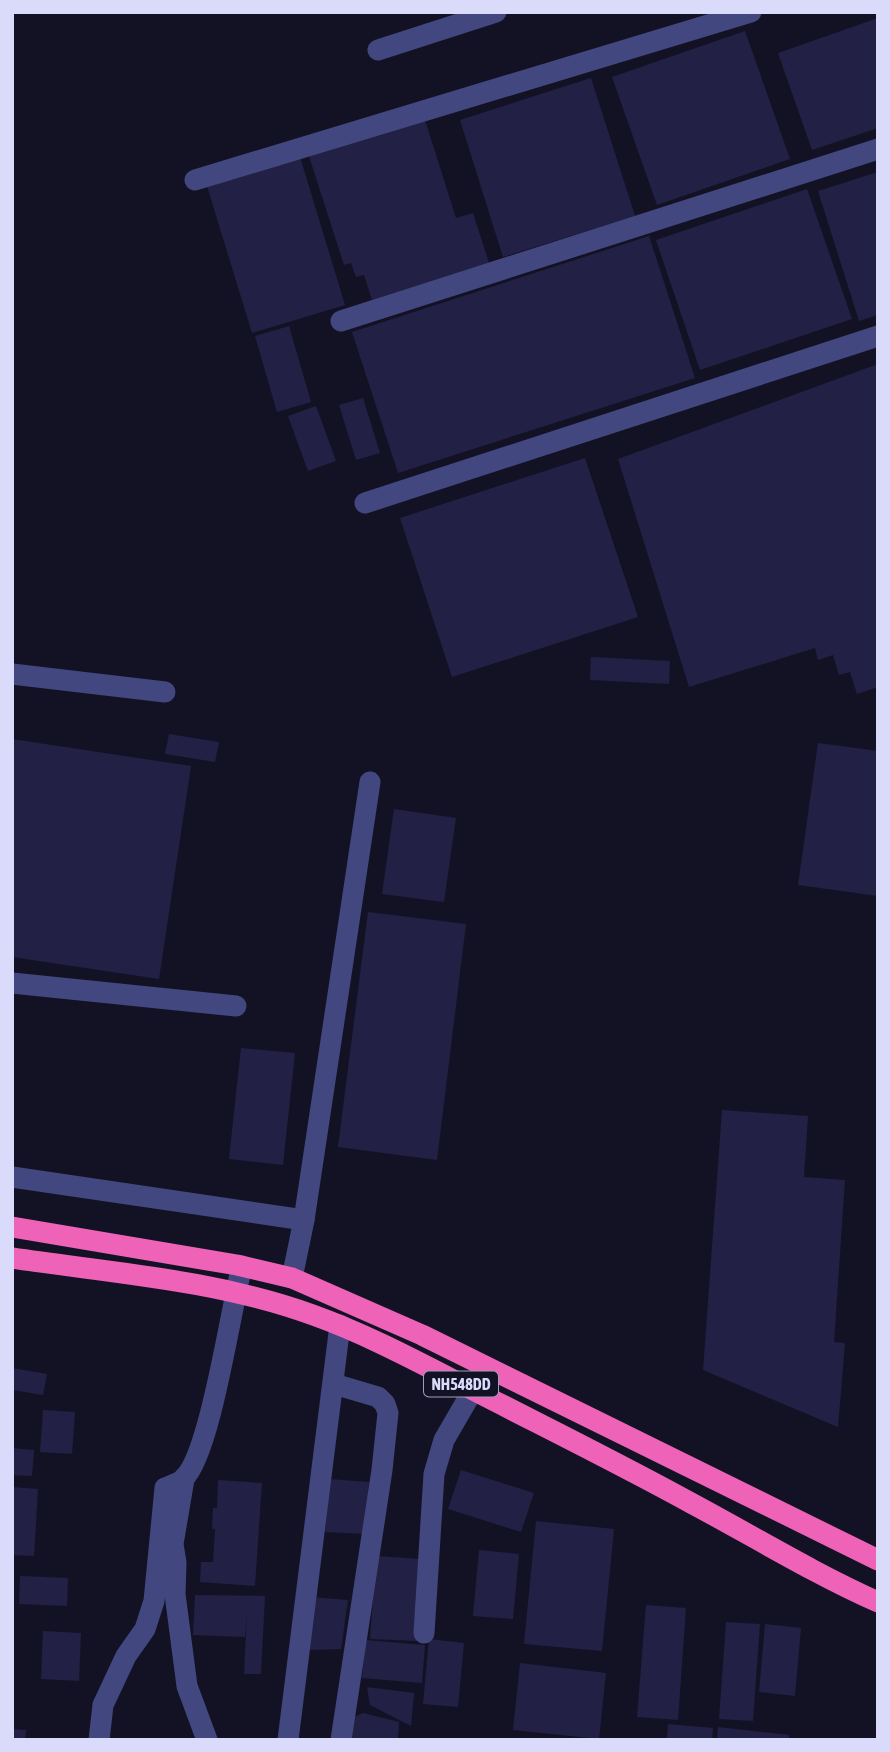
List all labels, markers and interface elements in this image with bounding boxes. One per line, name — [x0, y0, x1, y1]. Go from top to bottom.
road number: NH548DD — [424, 1372, 498, 1396]

